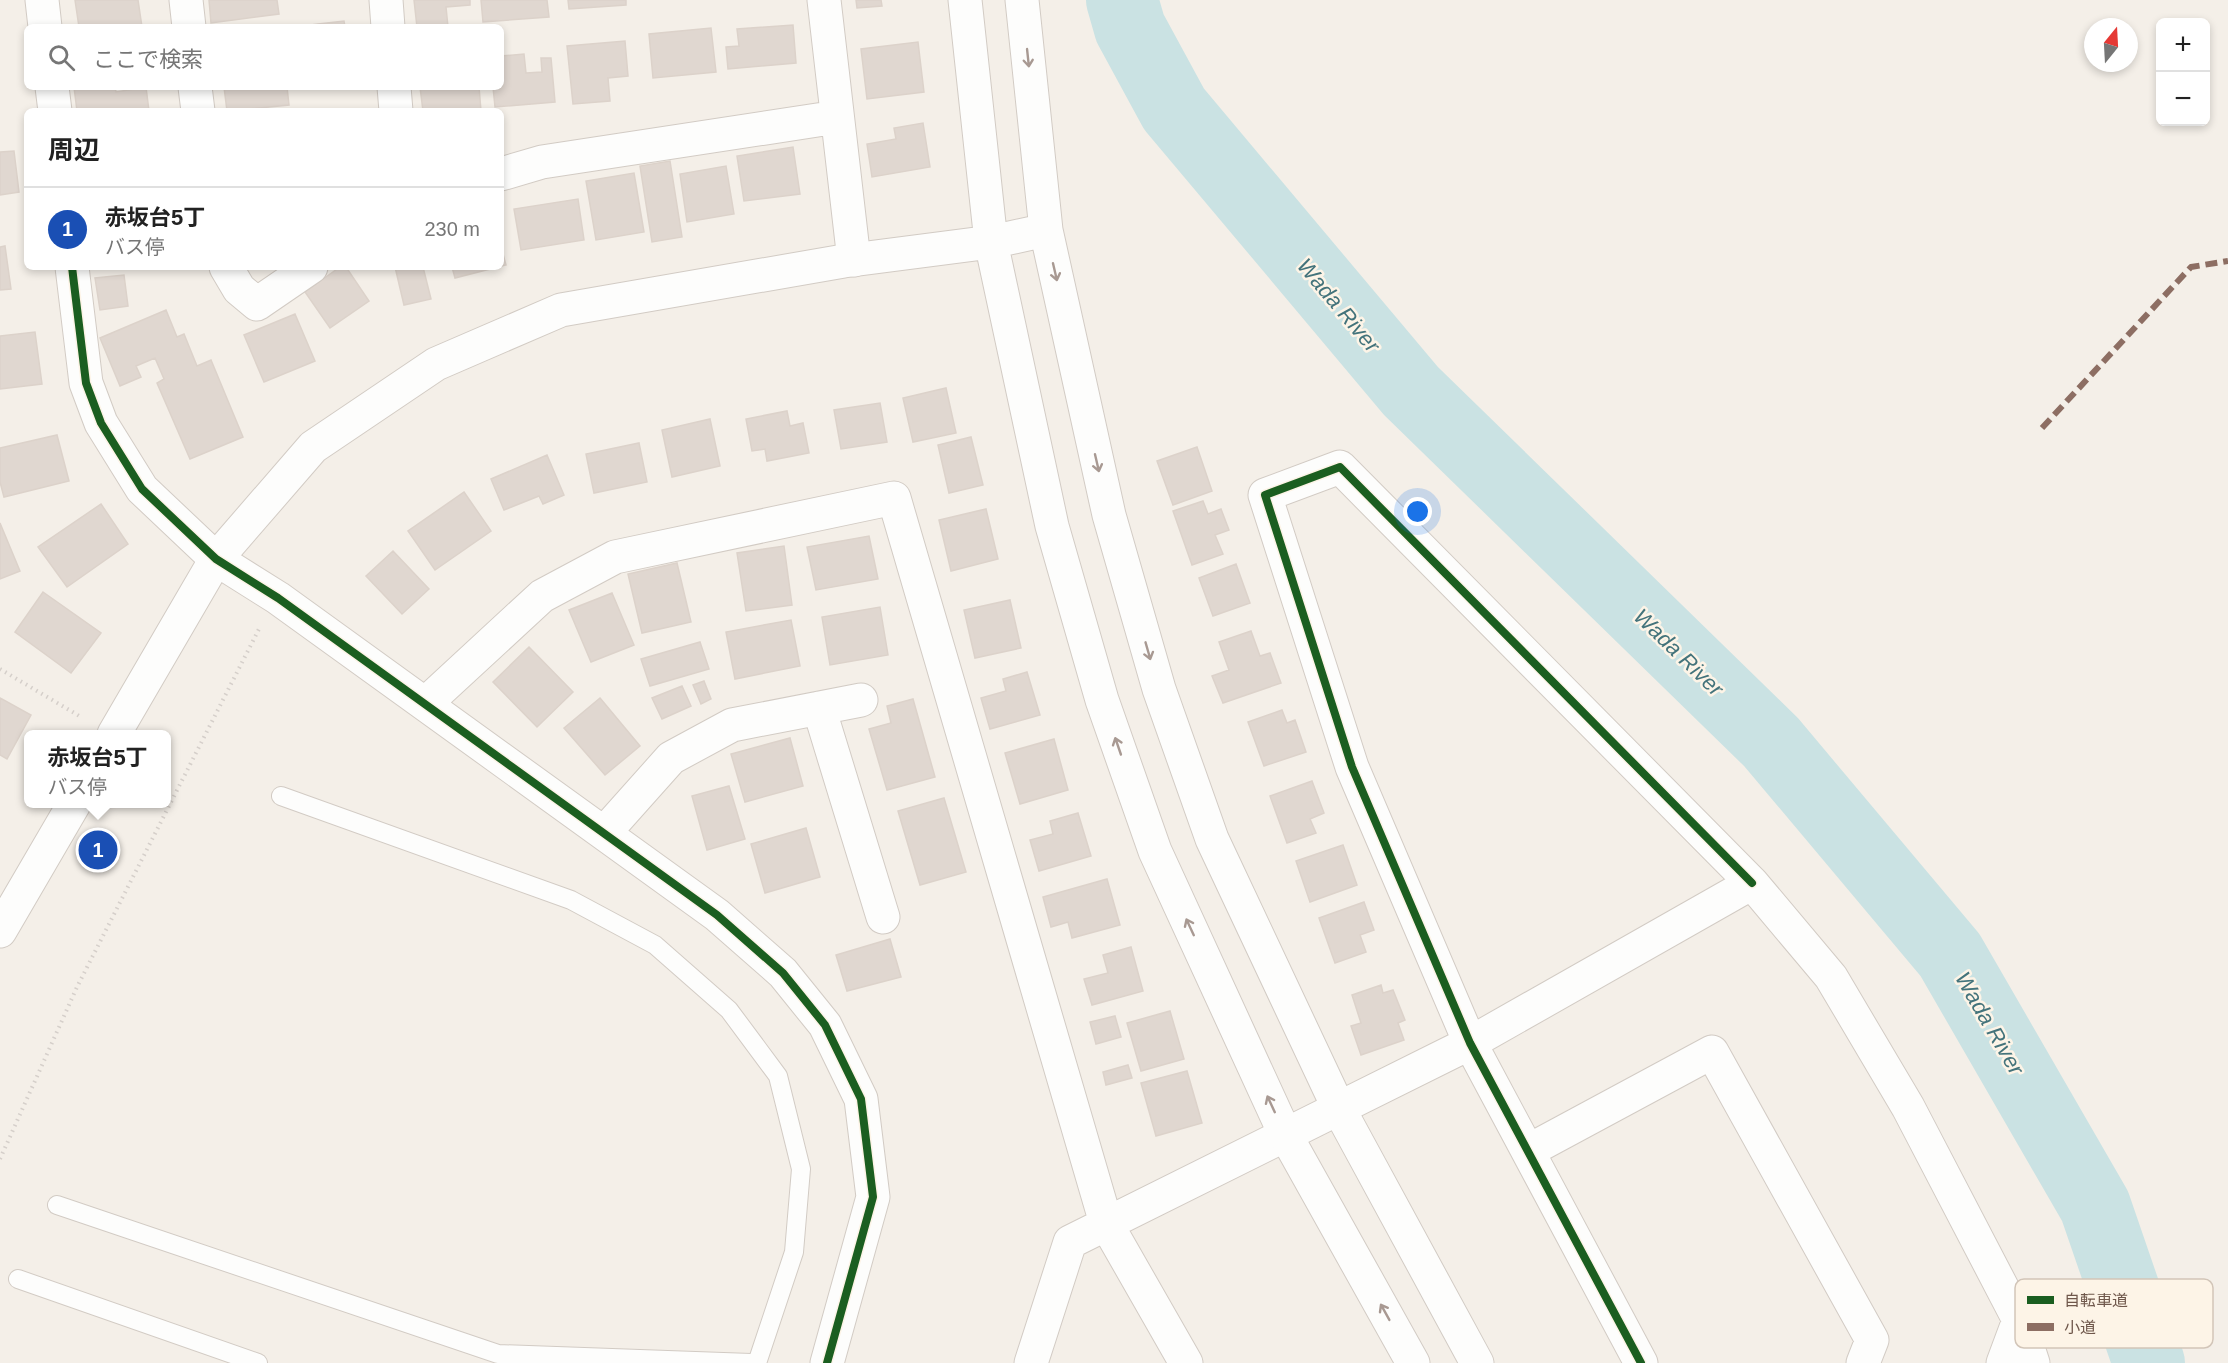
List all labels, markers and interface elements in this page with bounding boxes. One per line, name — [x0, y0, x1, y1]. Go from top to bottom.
north arrow — [2084, 18, 2138, 72]
map controls — [2156, 18, 2210, 126]
button: + — [2156, 18, 2210, 72]
search box — [24, 24, 504, 90]
icon: search — [45, 41, 78, 74]
text: ここで検索 — [93, 47, 203, 72]
one-way arrow — [1023, 48, 1034, 68]
button: − — [2156, 72, 2210, 126]
text: 周辺 — [48, 135, 100, 165]
text: 赤坂台5丁 — [105, 205, 205, 230]
text: 1 — [62, 218, 73, 240]
text: 230 m — [424, 218, 480, 240]
text: バス停 — [105, 236, 165, 258]
water label: Wada River — [1292, 253, 1386, 358]
one-way arrow — [1050, 262, 1061, 282]
one-way arrow — [1092, 452, 1103, 472]
your location — [1403, 497, 1432, 526]
water label: Wada River — [1629, 604, 1730, 702]
one-way arrow — [1143, 641, 1154, 660]
popup — [24, 730, 171, 808]
one-way arrow — [1112, 737, 1123, 756]
text: 赤坂台5丁 — [47, 745, 148, 770]
text: バス停 — [47, 776, 107, 798]
pin: 1 — [78, 828, 118, 872]
one-way arrow — [1184, 918, 1195, 936]
water label: Wada River — [1950, 967, 2030, 1081]
one-way arrow — [1265, 1095, 1276, 1113]
legend — [2015, 1279, 2213, 1348]
text: 自転車道 — [2064, 1292, 2128, 1309]
one-way arrow — [1379, 1304, 1391, 1321]
text: 小道 — [2064, 1319, 2096, 1336]

